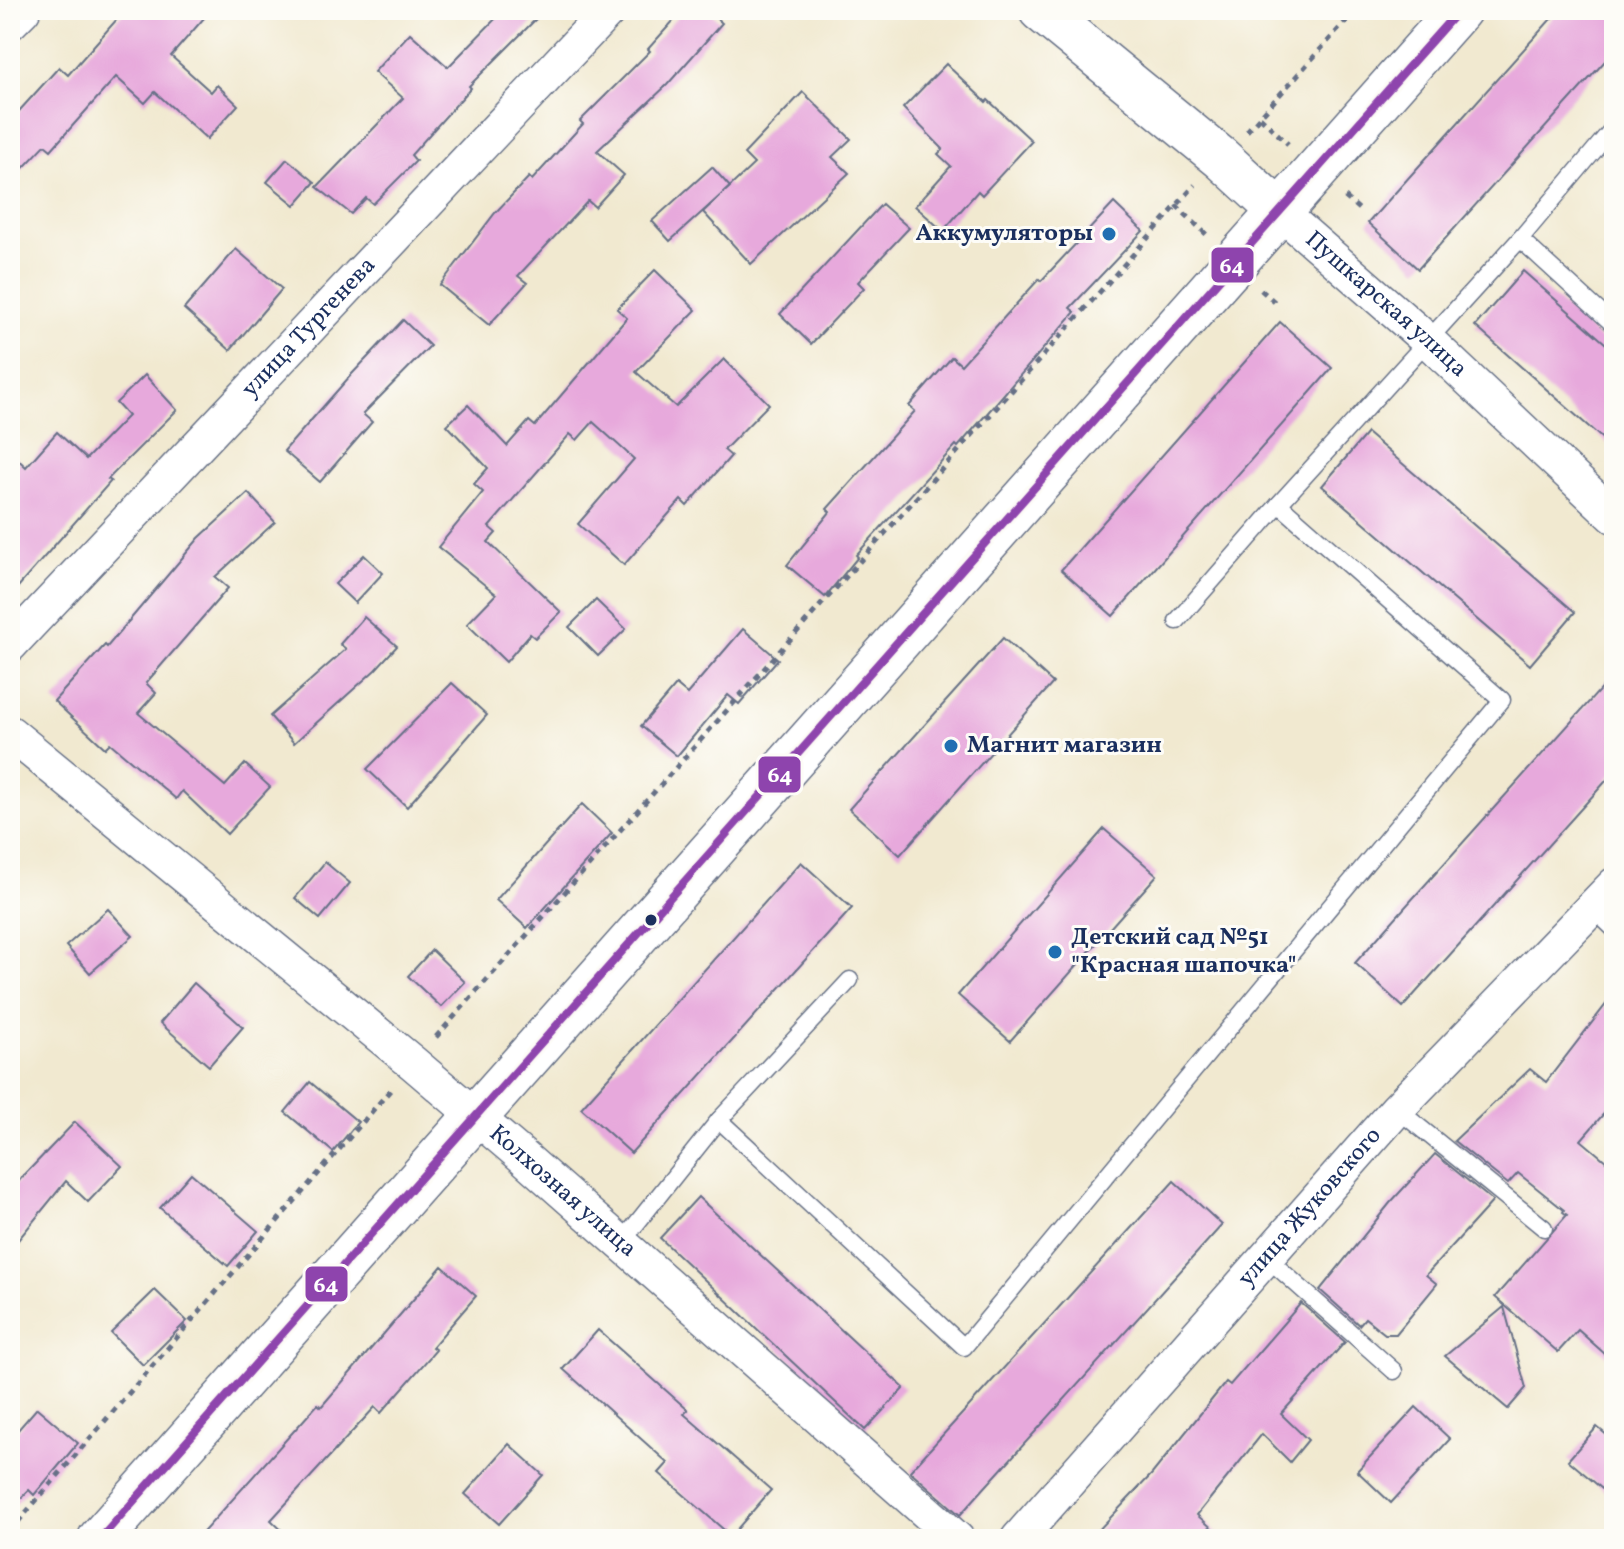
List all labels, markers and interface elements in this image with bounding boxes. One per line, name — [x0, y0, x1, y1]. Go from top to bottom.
place label: Аккумуляторы — [916, 217, 1093, 251]
street label: Пушкарская улица — [1297, 224, 1474, 386]
marker: Аккумуляторы — [1100, 225, 1118, 243]
line badge: 64 — [1210, 246, 1255, 284]
street label: улица Тургенева — [234, 250, 384, 406]
text: 64 — [1219, 252, 1245, 283]
place label: Магнит магазин — [967, 729, 1162, 763]
marker: Магнит магазин — [942, 737, 960, 755]
line badge: 64 — [757, 755, 802, 794]
text: 64 — [767, 761, 793, 792]
unlabelled marker — [643, 912, 659, 928]
place label: Детский сад №51 "Красная шапочка" — [1071, 921, 1297, 983]
marker: Детский сад №51 "Красная шапочка" — [1046, 943, 1064, 961]
street label: Колхозная улица — [481, 1117, 644, 1266]
street label: улица Жуковского — [1230, 1120, 1390, 1295]
line badge: 64 — [304, 1265, 349, 1303]
text: 64 — [313, 1271, 339, 1302]

